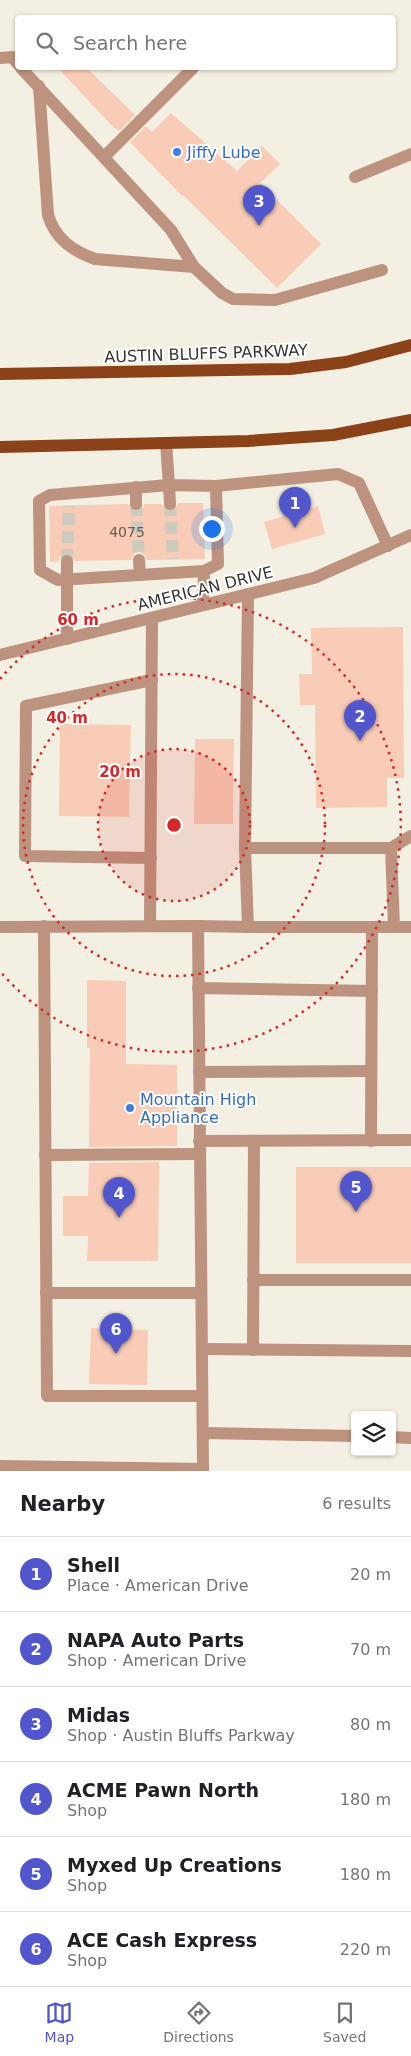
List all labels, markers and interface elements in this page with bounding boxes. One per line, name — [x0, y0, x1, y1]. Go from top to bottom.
search box — [15, 15, 396, 70]
icon: search — [33, 29, 61, 57]
text: Search here — [73, 32, 187, 54]
place label: Jiffy Lube — [186, 143, 261, 162]
marker: Jiffy Lube — [171, 146, 183, 158]
pin: 3 — [243, 185, 275, 226]
street label: AUSTIN BLUFFS PARKWAY — [104, 340, 308, 367]
pin: 1 — [279, 487, 311, 528]
your location — [199, 516, 225, 542]
house number: 4075 — [109, 524, 145, 540]
street label: AMERICAN DRIVE — [135, 562, 275, 615]
text: 60 m — [57, 611, 99, 629]
pin: 2 — [344, 700, 376, 741]
text: 40 m — [46, 709, 88, 727]
text: 20 m — [99, 763, 141, 781]
centre of rings — [165, 816, 183, 834]
place label: Mountain High Appliance — [140, 1090, 256, 1127]
marker: Mountain High Appliance — [124, 1102, 136, 1114]
pin: 5 — [340, 1171, 372, 1212]
pin: 4 — [103, 1177, 135, 1218]
pin: 6 — [100, 1313, 132, 1354]
map controls — [351, 1411, 396, 1456]
button: layers — [351, 1411, 396, 1456]
text: Nearby — [20, 1492, 105, 1516]
text: 6 results — [322, 1494, 391, 1513]
text: Shell — [67, 1554, 120, 1576]
text: 1 — [30, 1565, 42, 1584]
text: 20 m — [350, 1565, 391, 1584]
text: Place · American Drive — [67, 1576, 249, 1595]
text: NAPA Auto Parts — [67, 1629, 244, 1651]
text: 2 — [30, 1640, 42, 1659]
text: 70 m — [350, 1640, 391, 1659]
text: Shop · American Drive — [67, 1651, 246, 1670]
text: Midas — [67, 1704, 130, 1726]
text: 3 — [30, 1715, 42, 1734]
text: 80 m — [350, 1715, 391, 1734]
text: Shop · Austin Bluffs Parkway — [67, 1726, 295, 1745]
text: ACME Pawn North — [67, 1779, 259, 1801]
text: 4 — [30, 1790, 42, 1809]
text: 180 m — [340, 1790, 391, 1809]
text: Shop — [67, 1801, 107, 1820]
text: Myxed Up Creations — [67, 1854, 282, 1876]
text: 5 — [30, 1865, 42, 1884]
text: 180 m — [340, 1865, 391, 1884]
text: Shop — [67, 1876, 107, 1895]
text: ACE Cash Express — [67, 1929, 257, 1951]
text: 6 — [30, 1940, 42, 1959]
text: 220 m — [340, 1940, 391, 1959]
text: Shop — [67, 1951, 107, 1970]
tab: Map — [45, 1999, 74, 2045]
tab: Directions — [163, 1999, 234, 2045]
tab: Saved — [323, 1999, 366, 2045]

